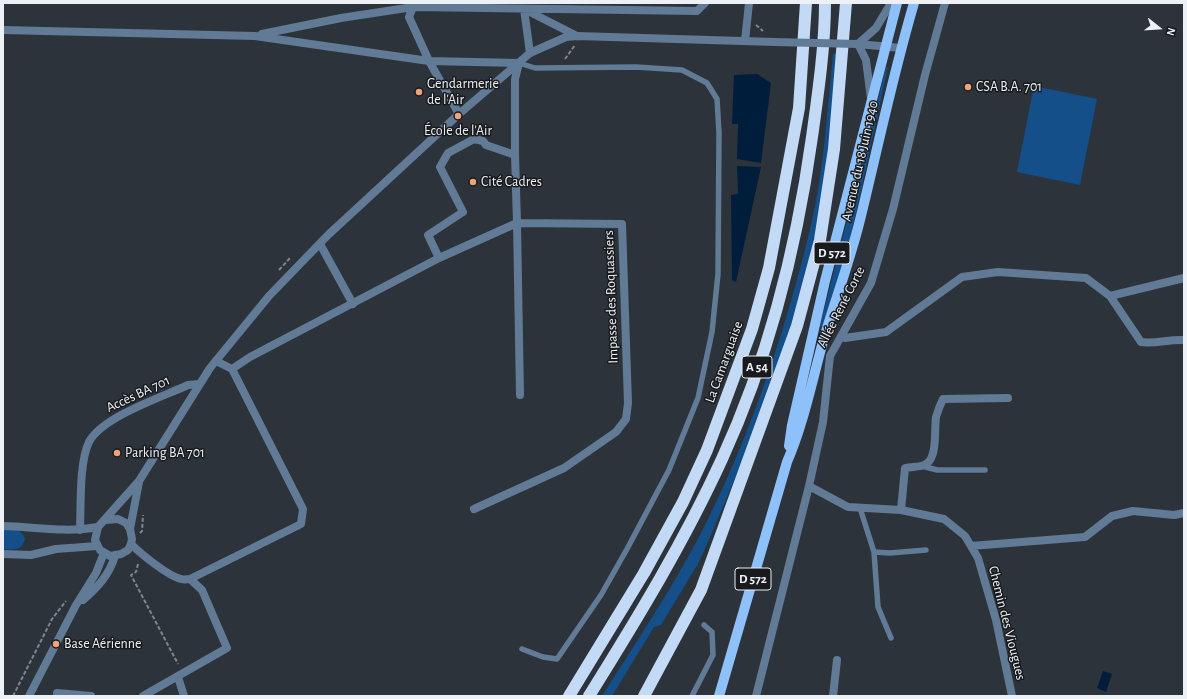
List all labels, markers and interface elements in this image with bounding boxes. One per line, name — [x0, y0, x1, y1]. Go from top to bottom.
north arrow — [1139, 8, 1179, 48]
text: N — [1165, 26, 1177, 37]
place label: Gendarmerie de l'Air — [427, 76, 499, 108]
place label: CSA B.A. 701 — [976, 79, 1042, 95]
marker: CSA B.A. 701 — [963, 82, 973, 92]
marker: Gendarmerie de l'Air — [414, 87, 424, 97]
street label: Avenue du 18 Juin 1940 — [838, 99, 882, 223]
marker: École de l'Air — [453, 111, 463, 121]
place label: École de l'Air — [424, 123, 492, 139]
place label: Cité Cadres — [481, 174, 542, 190]
marker: Cité Cadres — [468, 177, 478, 187]
street label: Impasse des Roquassiers — [600, 230, 622, 364]
road number: D 572 — [814, 242, 850, 264]
street label: Allée René Corte — [813, 264, 869, 350]
street label: La Camarguaise — [701, 319, 747, 405]
road number: A 54 — [742, 356, 772, 378]
street label: Accès BA 701 — [103, 372, 173, 416]
place label: Parking BA 701 — [125, 445, 205, 461]
marker: Parking BA 701 — [112, 448, 122, 458]
street label: Chemin des Viougues — [985, 564, 1029, 682]
road number: D 572 — [735, 568, 771, 590]
place label: Base Aérienne — [64, 636, 141, 652]
marker: Base Aérienne — [51, 639, 61, 649]

